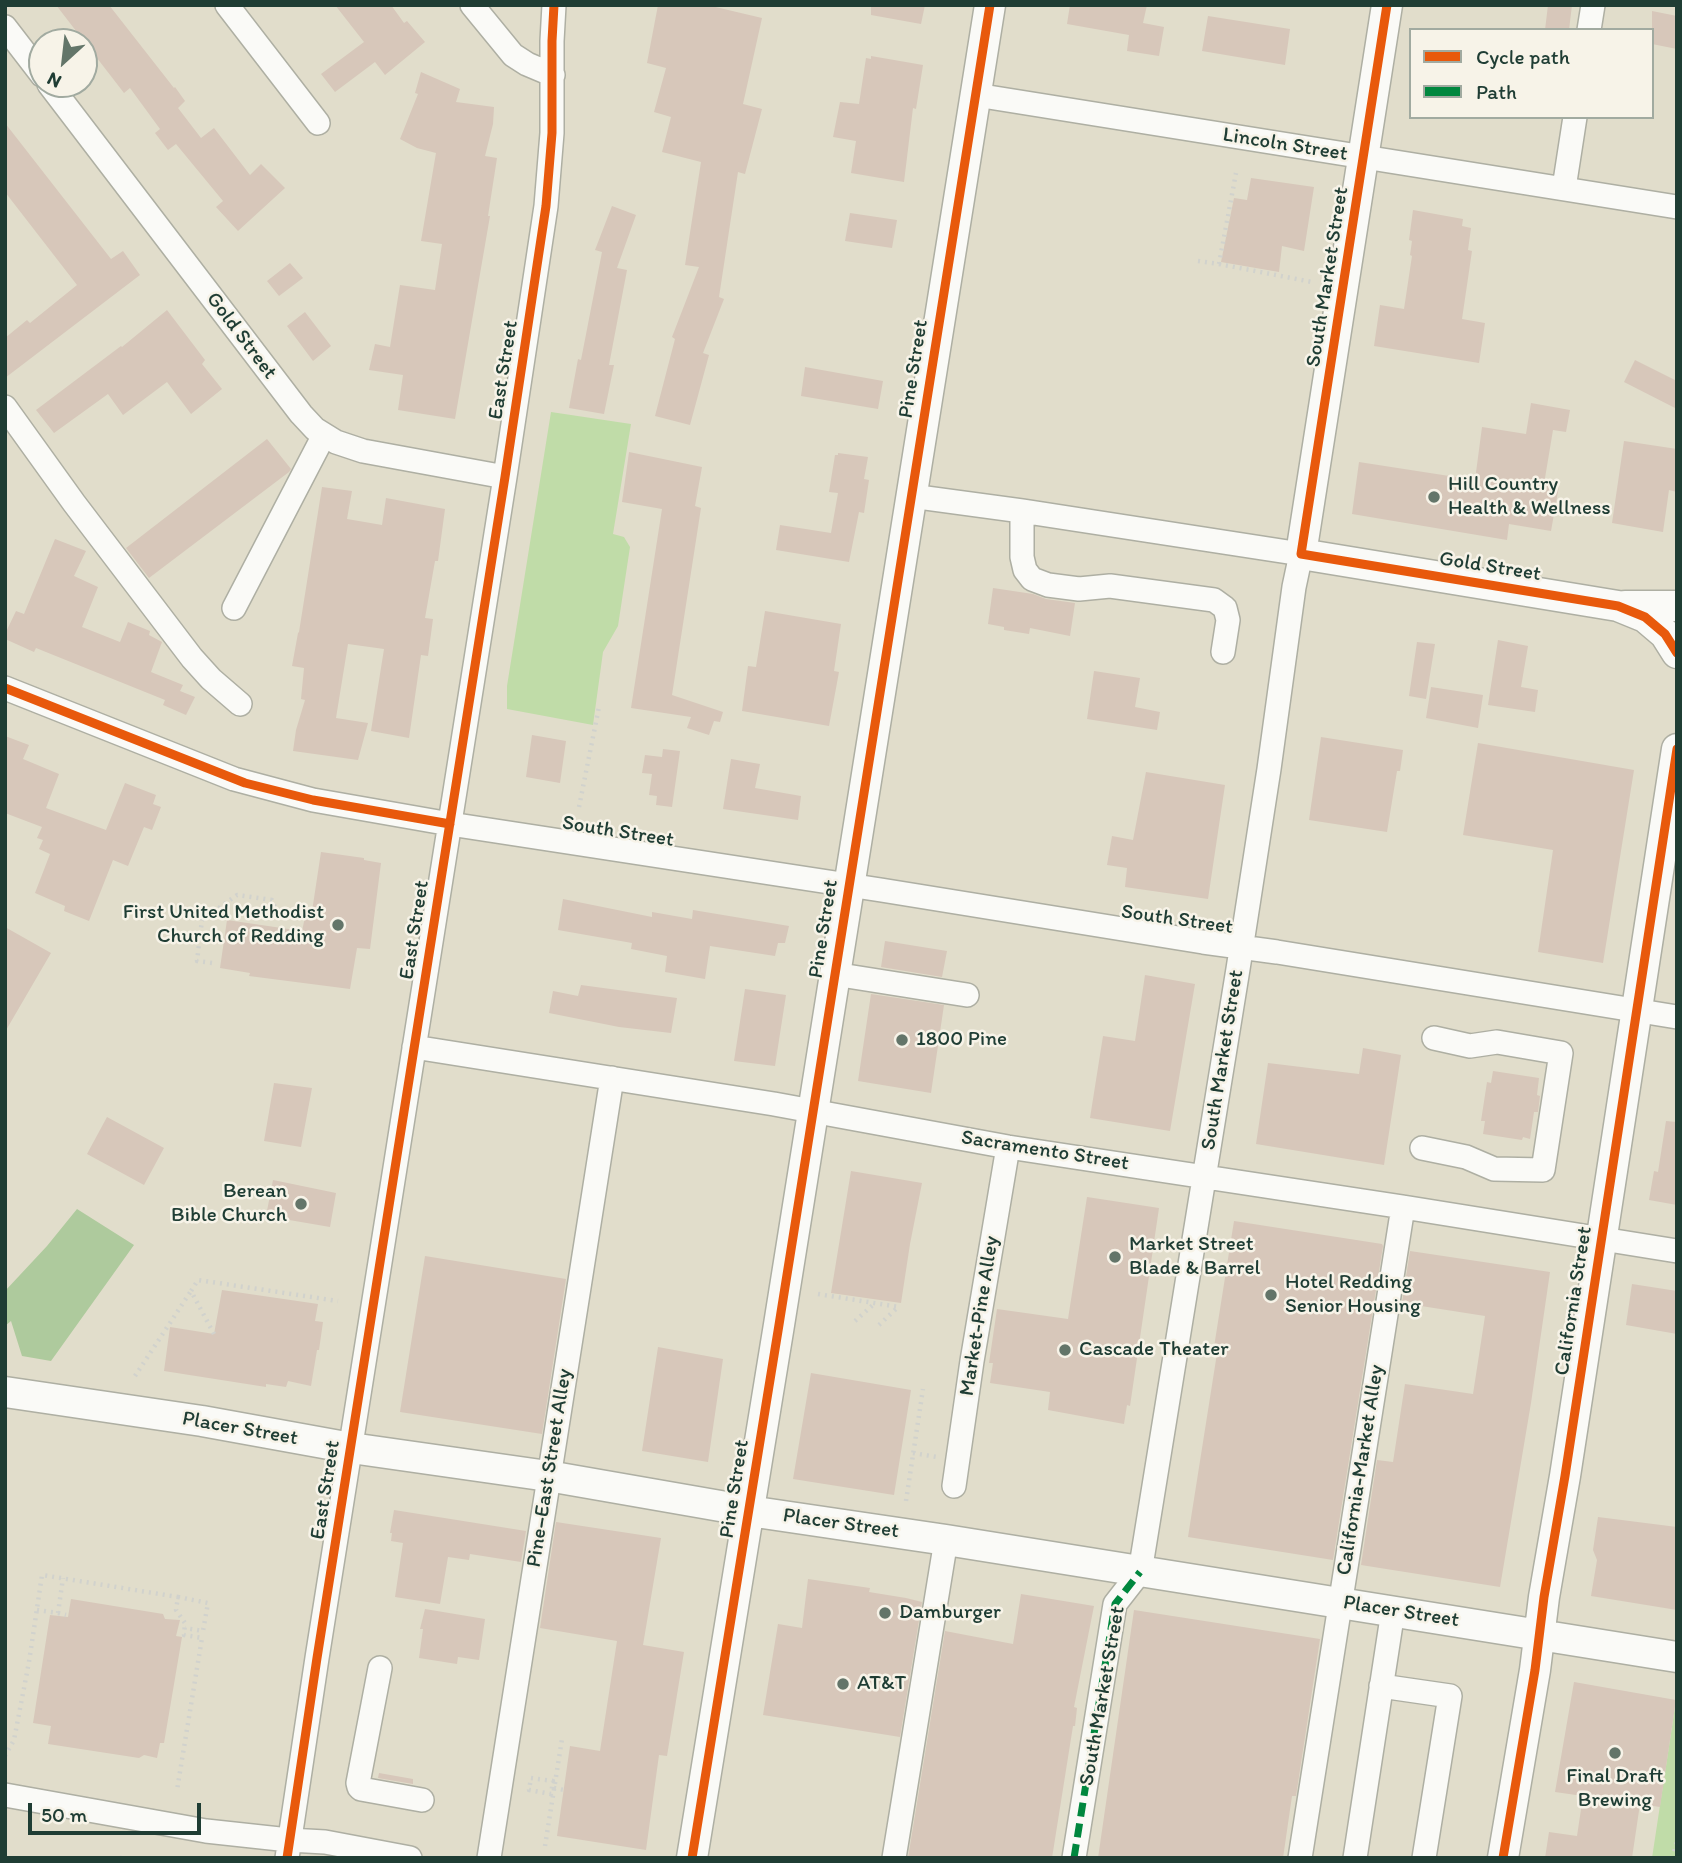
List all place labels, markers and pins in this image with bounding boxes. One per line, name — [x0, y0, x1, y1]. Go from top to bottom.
place label: Hill Country Health & Wellness — [1448, 472, 1611, 522]
marker: Hill Country Health & Wellness — [1426, 489, 1442, 505]
place label: First United Methodist Church of Redding — [123, 900, 324, 950]
marker: First United Methodist Church of Redding — [330, 917, 346, 933]
place label: 1800 Pine — [916, 1027, 1007, 1053]
marker: 1800 Pine — [894, 1032, 910, 1048]
place label: Berean Bible Church — [171, 1179, 287, 1229]
marker: Berean Bible Church — [293, 1196, 309, 1212]
place label: Market Street Blade & Barrel — [1129, 1232, 1260, 1282]
marker: Market Street Blade & Barrel — [1107, 1249, 1123, 1265]
place label: Hotel Redding Senior Housing — [1285, 1270, 1421, 1320]
marker: Hotel Redding Senior Housing — [1263, 1287, 1279, 1303]
place label: Cascade Theater — [1079, 1337, 1229, 1363]
marker: Cascade Theater — [1057, 1342, 1073, 1358]
place label: Damburger — [899, 1600, 1001, 1626]
marker: Damburger — [877, 1605, 893, 1621]
place label: AT&T — [857, 1671, 906, 1697]
marker: AT&T — [835, 1676, 851, 1692]
marker: Final Draft Brewing — [1607, 1745, 1623, 1761]
place label: Final Draft Brewing — [1566, 1764, 1664, 1814]

